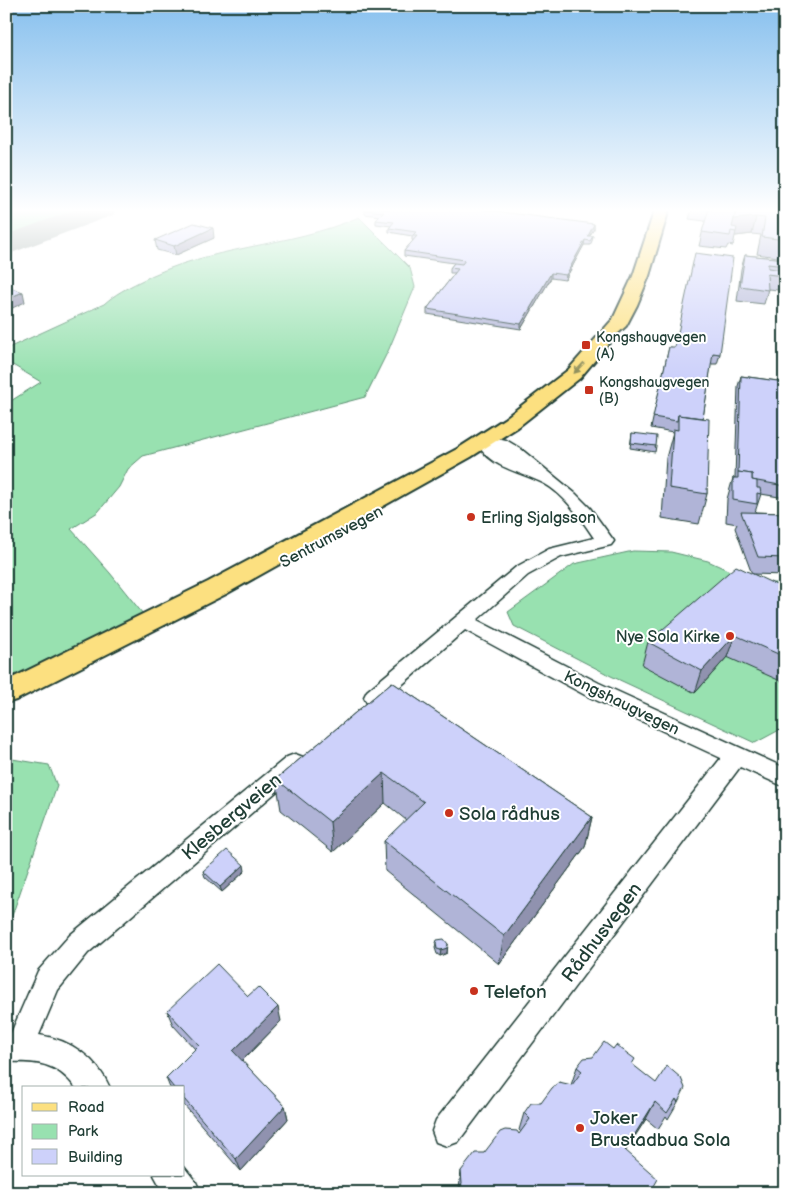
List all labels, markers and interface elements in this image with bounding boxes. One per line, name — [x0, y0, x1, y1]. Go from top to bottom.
place label: Kongshaugvegen (A) — [596, 329, 707, 362]
marker: Kongshaugvegen (A) — [580, 339, 592, 351]
one-way arrow — [573, 362, 585, 374]
place label: Kongshaugvegen (B) — [599, 374, 710, 407]
marker: Kongshaugvegen (B) — [583, 384, 595, 396]
street label: Sentrumsvegen — [277, 502, 386, 572]
place label: Erling Sjalgsson — [481, 509, 596, 528]
marker: Erling Sjalgsson — [465, 511, 477, 523]
place label: Nye Sola Kirke — [616, 628, 721, 647]
marker: Nye Sola Kirke — [724, 630, 736, 642]
street label: Kongshaugvegen — [560, 667, 682, 740]
street label: Klesbergveien — [177, 769, 286, 866]
place label: Sola rådhus — [459, 803, 560, 826]
marker: Sola rådhus — [443, 807, 455, 819]
street label: Rådhusvegen — [557, 879, 647, 987]
place label: Telefon — [484, 981, 547, 1004]
marker: Telefon — [468, 985, 480, 997]
legend — [22, 1086, 185, 1176]
text: Road — [68, 1098, 104, 1117]
place label: Joker Brustadbua Sola — [590, 1107, 731, 1152]
text: Park — [68, 1122, 99, 1141]
marker: Joker Brustadbua Sola — [574, 1122, 586, 1134]
text: Building — [68, 1148, 123, 1167]

